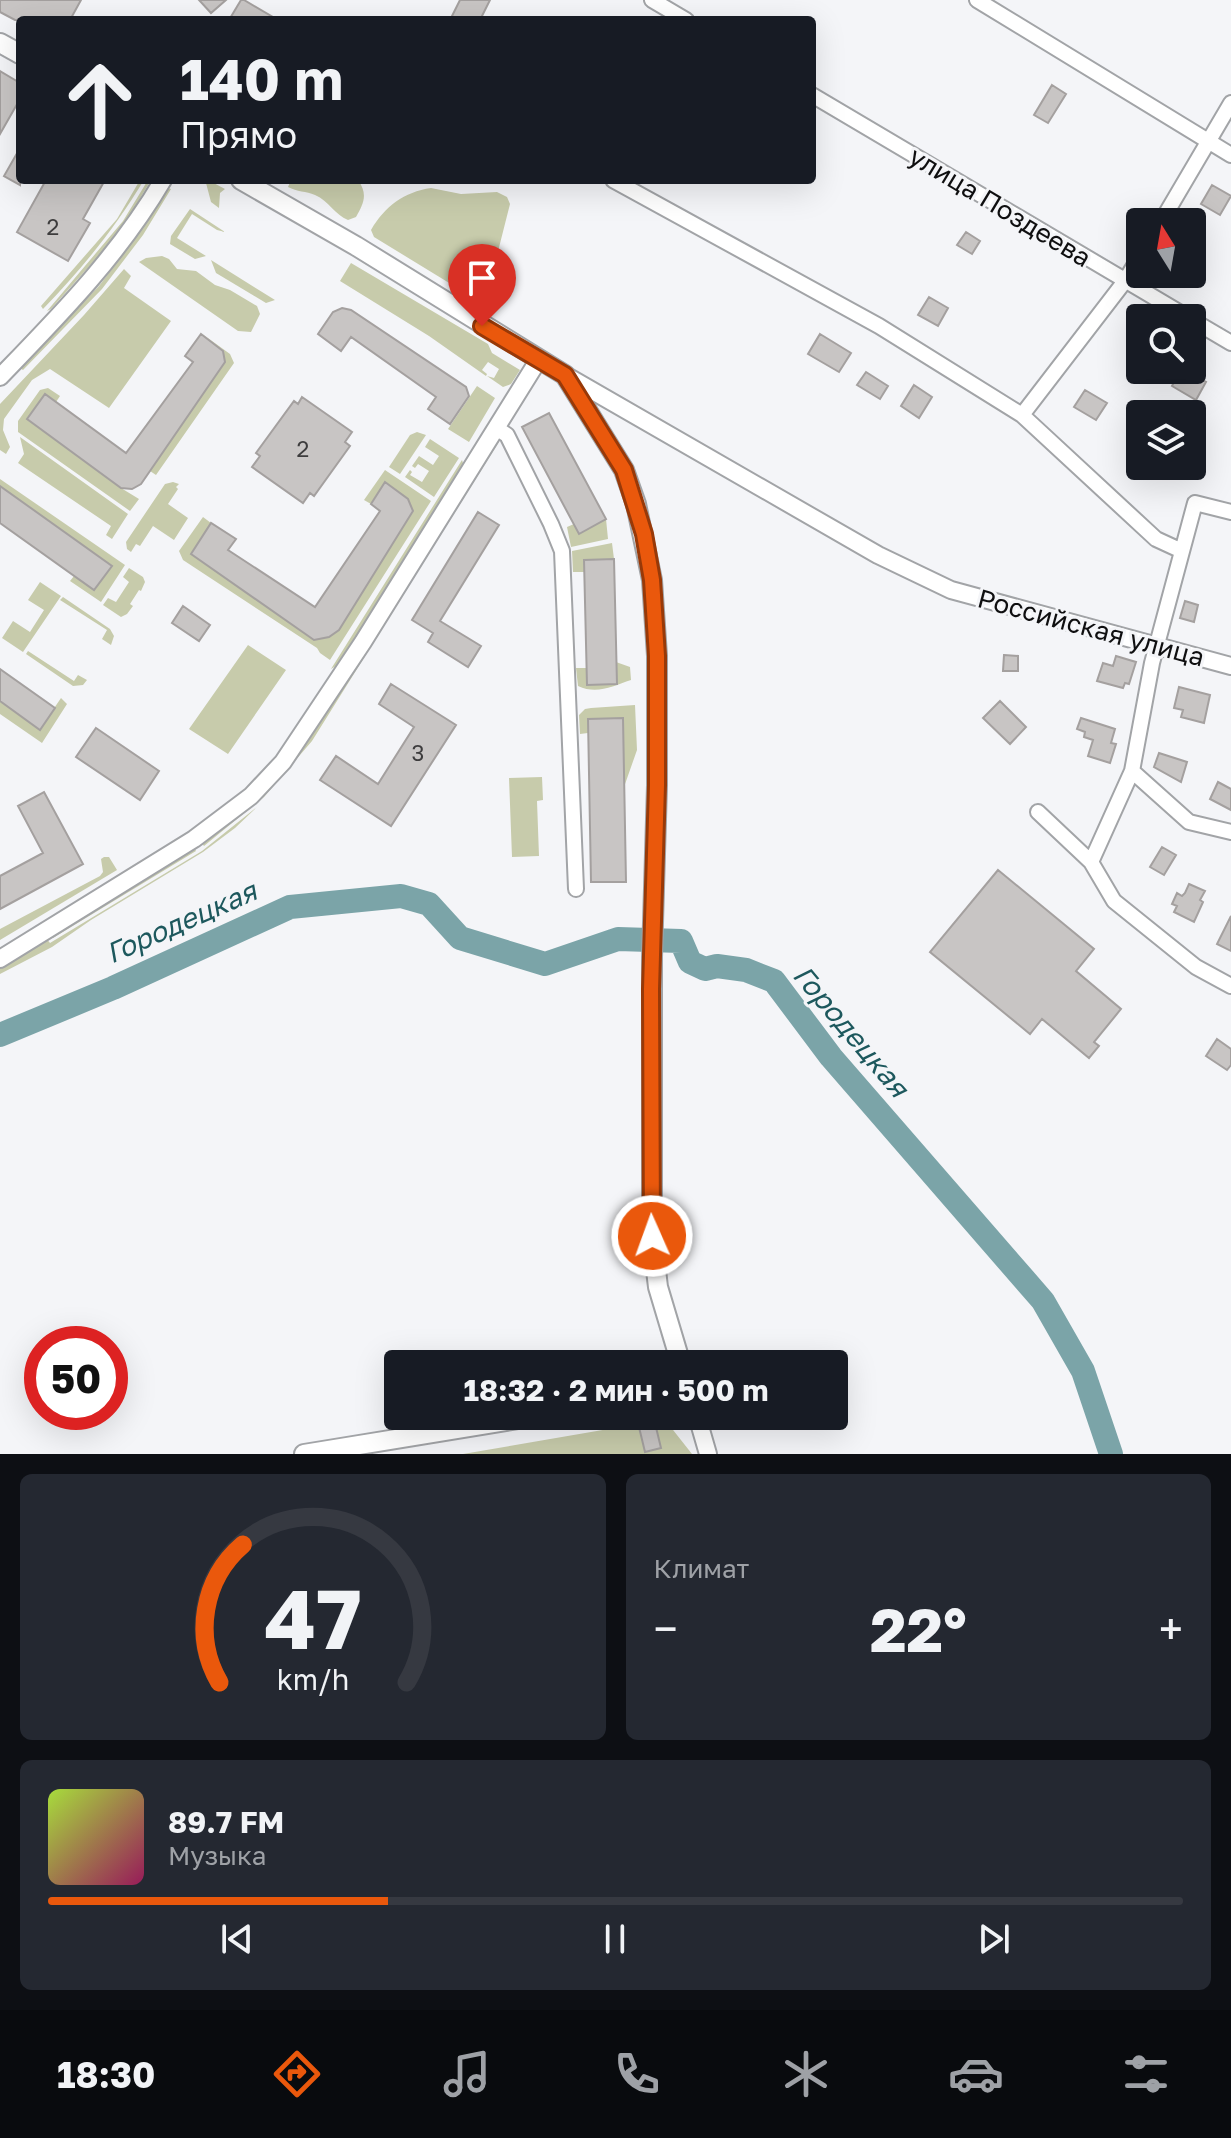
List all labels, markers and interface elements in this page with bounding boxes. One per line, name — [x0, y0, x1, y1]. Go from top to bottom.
text: 140 m — [180, 45, 343, 112]
icon: ahead — [48, 48, 152, 152]
text: Прямо — [180, 113, 297, 156]
street label: улица Поздеева — [904, 140, 1097, 273]
north arrow — [1126, 208, 1206, 288]
map controls — [1126, 208, 1206, 480]
house number: 2 — [47, 213, 59, 240]
pin — [448, 244, 516, 326]
icon: arrive — [460, 256, 504, 300]
button: search — [1126, 304, 1206, 384]
button: layers — [1126, 400, 1206, 480]
house number: 2 — [297, 435, 309, 462]
street label: Российская улица — [974, 582, 1208, 673]
house number: 3 — [412, 739, 424, 766]
water label: Городецкая — [100, 873, 263, 969]
water label: Городецкая — [787, 958, 917, 1105]
position arrow — [610, 1194, 694, 1278]
speed limit sign: 50 — [24, 1326, 128, 1430]
text: 18:32 · 2 мин · 500 m — [463, 1372, 769, 1408]
text: Климат — [654, 1553, 749, 1584]
text: 47 — [264, 1567, 361, 1667]
text: 22° — [870, 1593, 967, 1665]
text: − — [654, 1602, 678, 1655]
text: + — [1159, 1602, 1183, 1655]
text: km/h — [276, 1662, 349, 1696]
text: 89.7 FM — [168, 1804, 284, 1840]
text: Музыка — [168, 1840, 266, 1871]
icon: previous — [215, 1917, 259, 1961]
icon: pause — [593, 1917, 637, 1961]
icon: next — [972, 1917, 1016, 1961]
icon: directions — [269, 2046, 325, 2102]
icon: music — [439, 2046, 495, 2102]
icon: phone — [609, 2046, 665, 2102]
icon: climate — [778, 2046, 834, 2102]
icon: car — [948, 2046, 1004, 2102]
icon: filters — [1118, 2046, 1174, 2102]
text: 18:30 — [57, 2053, 155, 2096]

